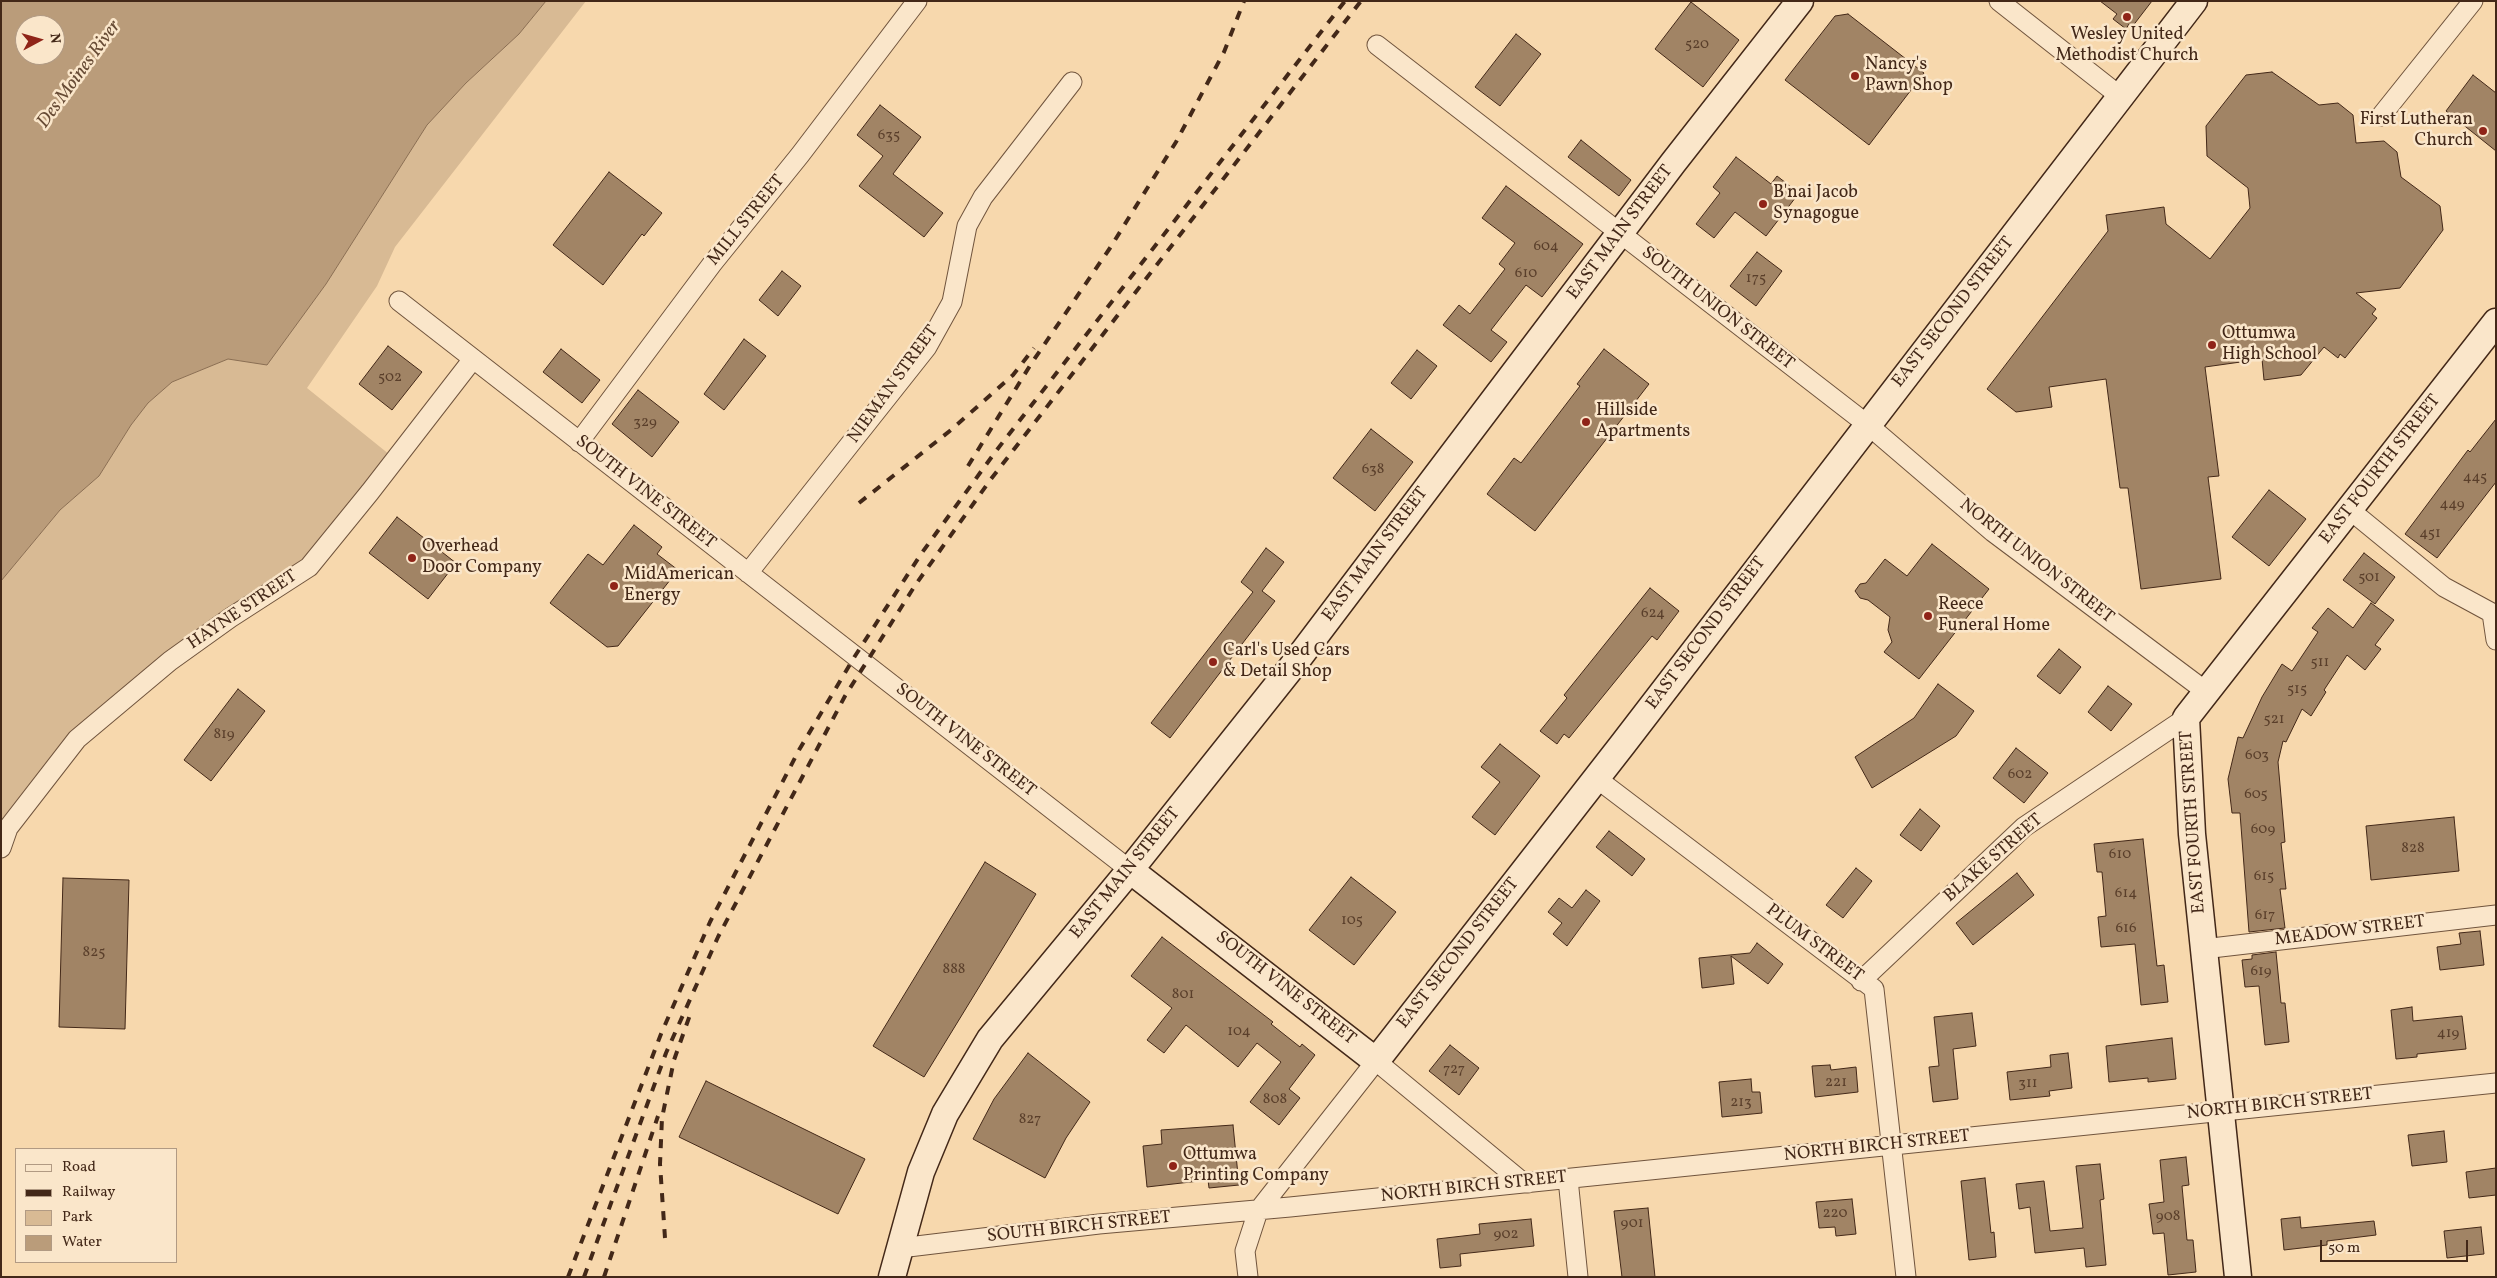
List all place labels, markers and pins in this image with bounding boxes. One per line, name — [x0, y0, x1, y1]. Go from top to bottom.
marker: Wesley United Methodist Church — [2121, 11, 2133, 23]
place label: Wesley United Methodist Church — [2055, 25, 2199, 68]
place label: Nancy's Pawn Shop — [1865, 55, 1953, 98]
marker: Nancy's Pawn Shop — [1849, 70, 1861, 82]
place label: First Lutheran Church — [2360, 110, 2473, 152]
marker: First Lutheran Church — [2477, 125, 2489, 137]
place label: B'nai Jacob Synagogue — [1773, 183, 1859, 225]
marker: B'nai Jacob Synagogue — [1757, 198, 1769, 210]
place label: Ottumwa High School — [2222, 324, 2317, 366]
marker: Ottumwa High School — [2206, 339, 2218, 351]
place label: Hillside Apartments — [1596, 401, 1690, 444]
marker: Hillside Apartments — [1580, 416, 1592, 428]
place label: Overhead Door Company — [422, 537, 542, 580]
marker: Overhead Door Company — [406, 552, 418, 564]
place label: MidAmerican Energy — [624, 565, 734, 608]
marker: MidAmerican Energy — [608, 580, 620, 592]
place label: Reece Funeral Home — [1938, 595, 2050, 638]
marker: Reece Funeral Home — [1922, 610, 1934, 622]
place label: Carl's Used Cars & Detail Shop — [1223, 641, 1350, 684]
marker: Carl's Used Cars & Detail Shop — [1207, 656, 1219, 668]
place label: Ottumwa Printing Company — [1183, 1145, 1329, 1188]
marker: Ottumwa Printing Company — [1167, 1160, 1179, 1172]

